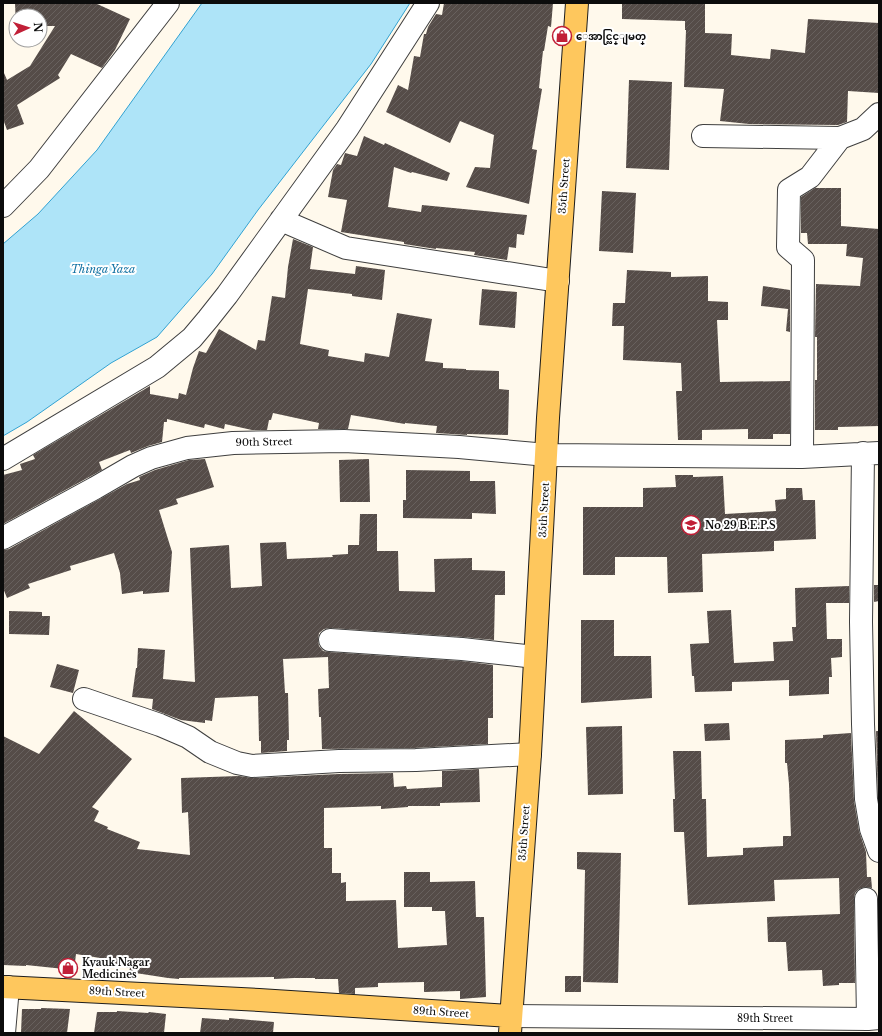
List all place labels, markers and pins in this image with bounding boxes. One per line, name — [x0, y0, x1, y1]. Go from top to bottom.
shop icon: ေအာင္လြင္ျမတ္ — [551, 25, 573, 47]
place label: ေအာင္လြင္ျမတ္ — [576, 29, 646, 45]
school or university icon: No 29 B.E.P.S — [680, 514, 702, 536]
place label: No 29 B.E.P.S — [705, 519, 776, 532]
place label: Kyauk Nagar Medicines — [82, 956, 149, 981]
shop icon: Kyauk Nagar Medicines — [57, 957, 79, 979]

